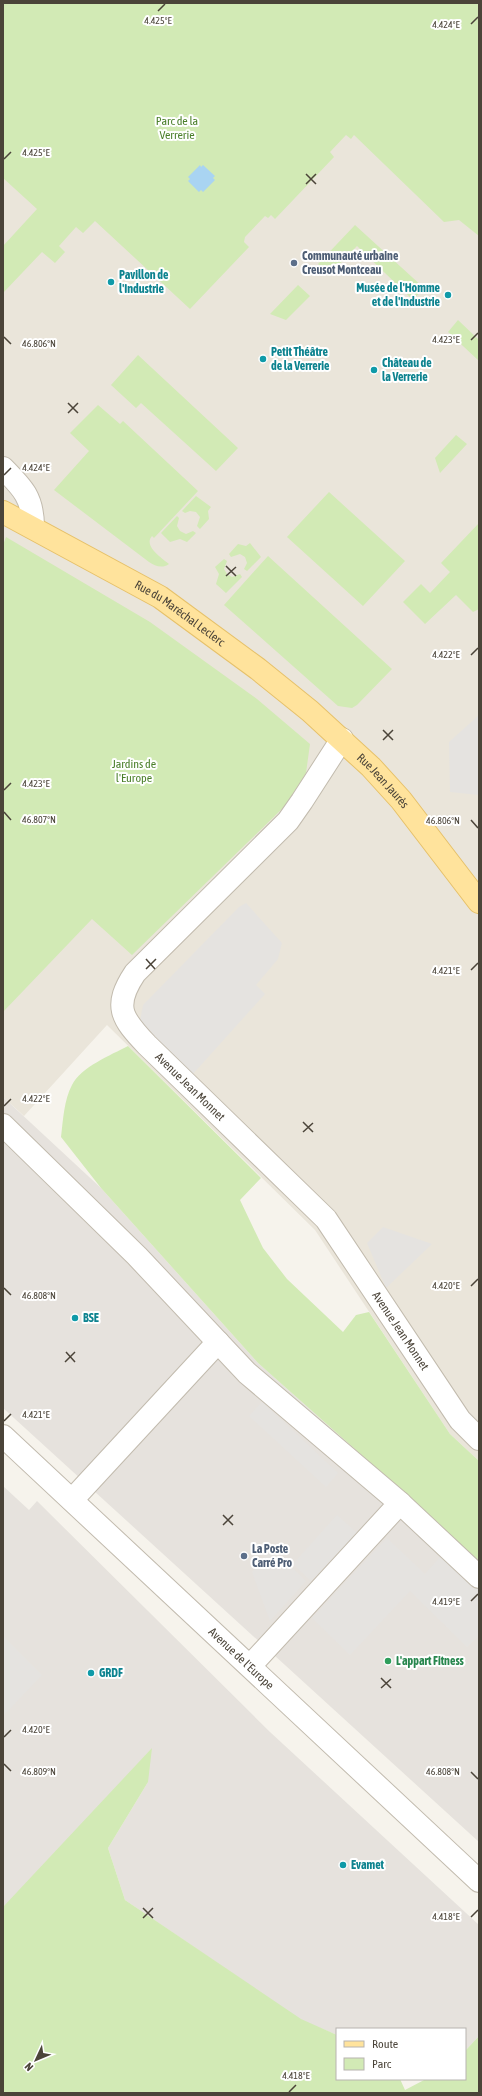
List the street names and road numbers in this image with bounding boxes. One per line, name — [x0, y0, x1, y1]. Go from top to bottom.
street label: Rue du Maréchal Leclerc — [132, 578, 228, 650]
street label: Rue Jean Jaurès — [354, 751, 412, 811]
street label: Avenue Jean Monnet — [152, 1050, 228, 1124]
street label: Avenue Jean Monnet — [369, 1289, 432, 1373]
street label: Avenue de l'Europe — [206, 1625, 277, 1692]

